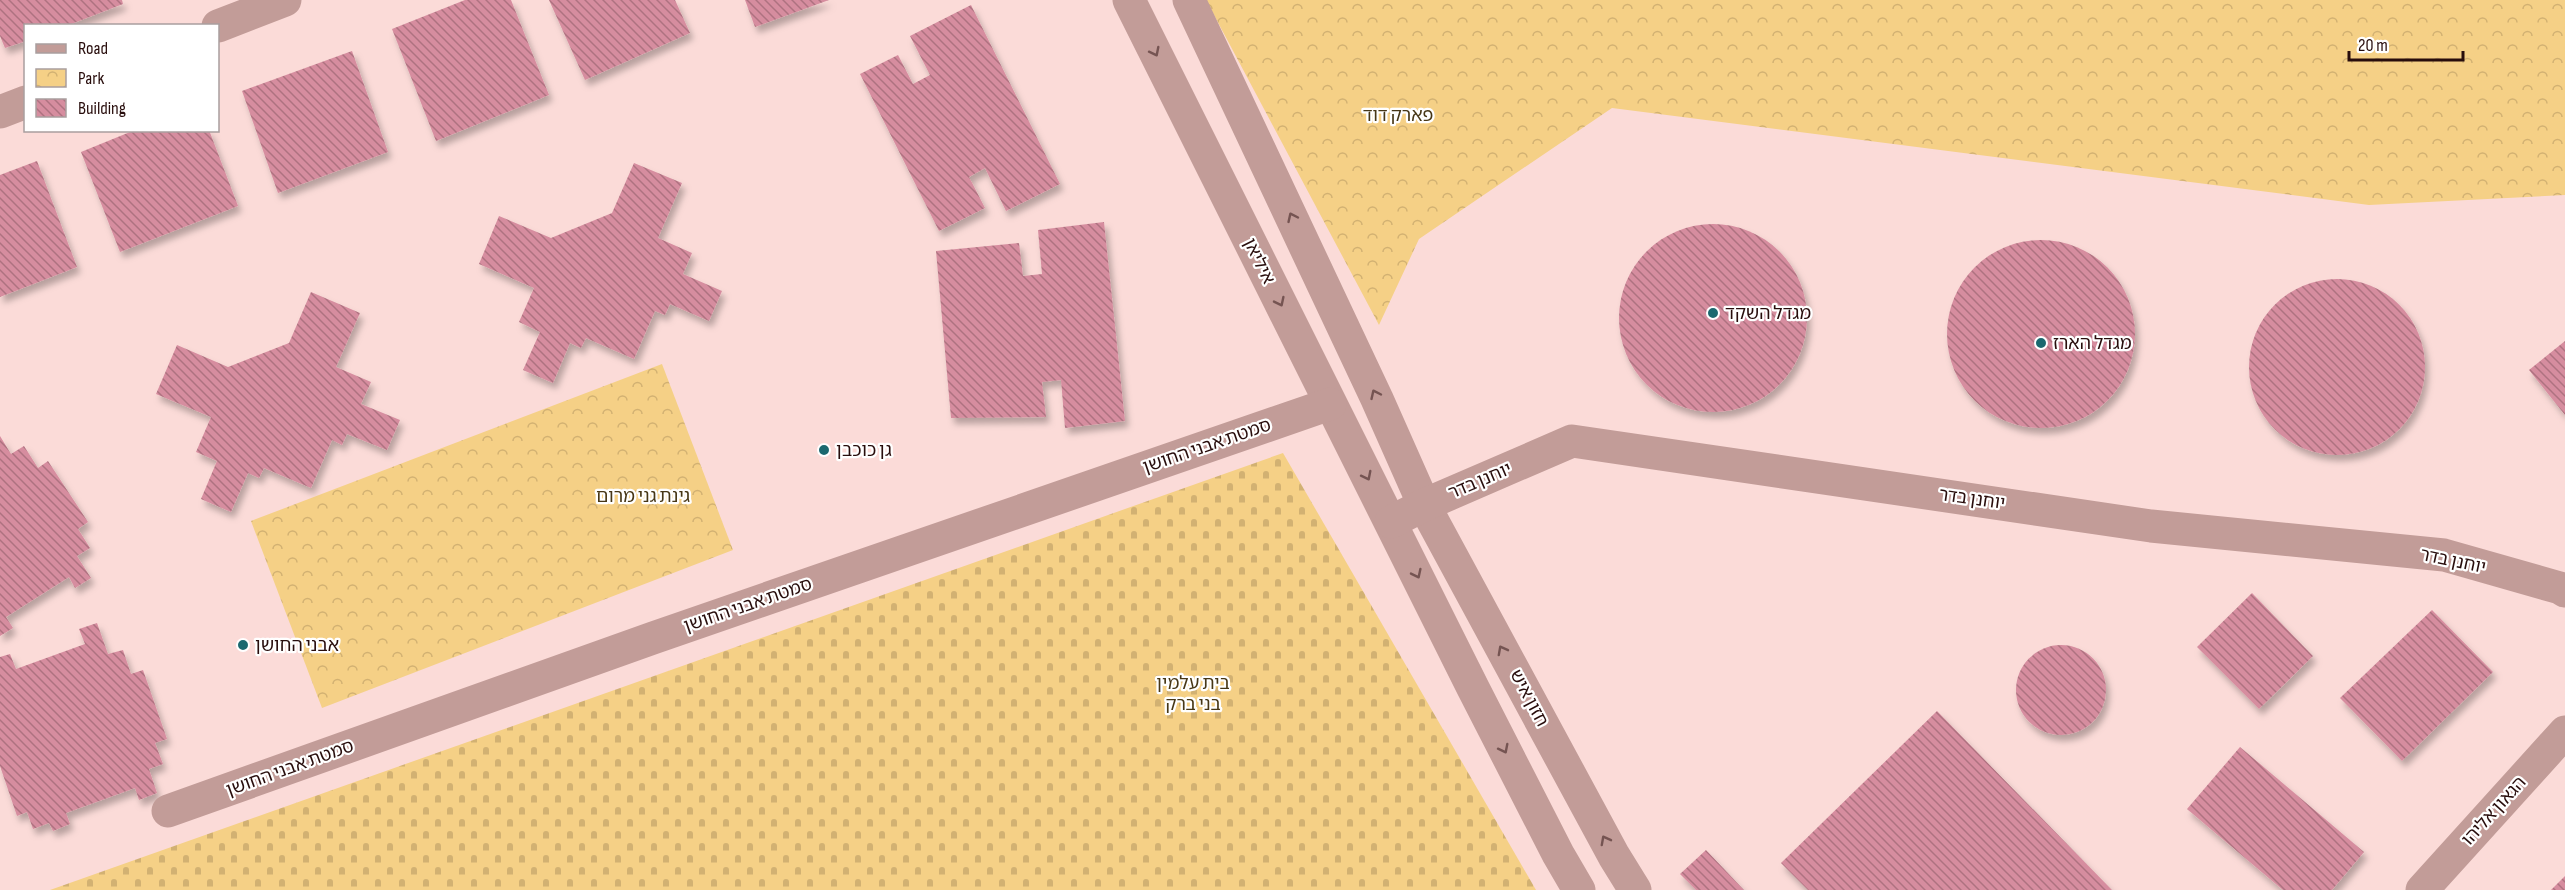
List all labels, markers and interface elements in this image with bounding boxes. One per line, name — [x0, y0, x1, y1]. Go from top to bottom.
legend — [24, 24, 219, 132]
scale bar — [2349, 24, 2463, 62]
text: 20 m — [2358, 35, 2388, 56]
text: Road — [78, 38, 108, 59]
one-way arrow — [1148, 46, 1159, 57]
text: Park — [78, 68, 104, 89]
text: Building — [78, 98, 126, 119]
park label: פארק דוד — [1363, 105, 1433, 126]
one-way arrow — [1287, 213, 1299, 224]
street label: איליאן — [1239, 235, 1279, 287]
one-way arrow — [1272, 296, 1284, 307]
place label: מגדל השקד — [1725, 303, 1811, 324]
marker: מגדל השקד — [1706, 306, 1720, 320]
place label: מגדל הארז — [2053, 333, 2132, 354]
marker: מגדל הארז — [2034, 336, 2048, 350]
one-way arrow — [1370, 389, 1382, 400]
street label: סמטת אבני החושן — [1140, 414, 1274, 478]
place label: גן כוכבן — [836, 440, 892, 461]
marker: גן כוכבן — [817, 443, 831, 457]
street label: יוחנן בדר — [1445, 458, 1515, 504]
one-way arrow — [1360, 470, 1371, 480]
street label: יוחנן בדר — [1937, 484, 2007, 514]
park label: גינת גני מרום — [596, 486, 690, 507]
street label: יוחנן בדר — [2418, 544, 2488, 578]
one-way arrow — [1409, 568, 1421, 579]
street label: סמטת אבני החושן — [681, 573, 815, 637]
place label: אבני החושן — [255, 635, 339, 656]
marker: אבני החושן — [236, 638, 250, 652]
one-way arrow — [1498, 645, 1509, 656]
street label: חזון איש — [1505, 666, 1553, 730]
park label: בית עלמין בני ברק — [1156, 673, 1230, 715]
street label: סמטת אבני החושן — [223, 735, 357, 801]
one-way arrow — [1497, 743, 1508, 753]
street label: הגאון אליהו — [2457, 772, 2531, 850]
one-way arrow — [1601, 835, 1612, 846]

